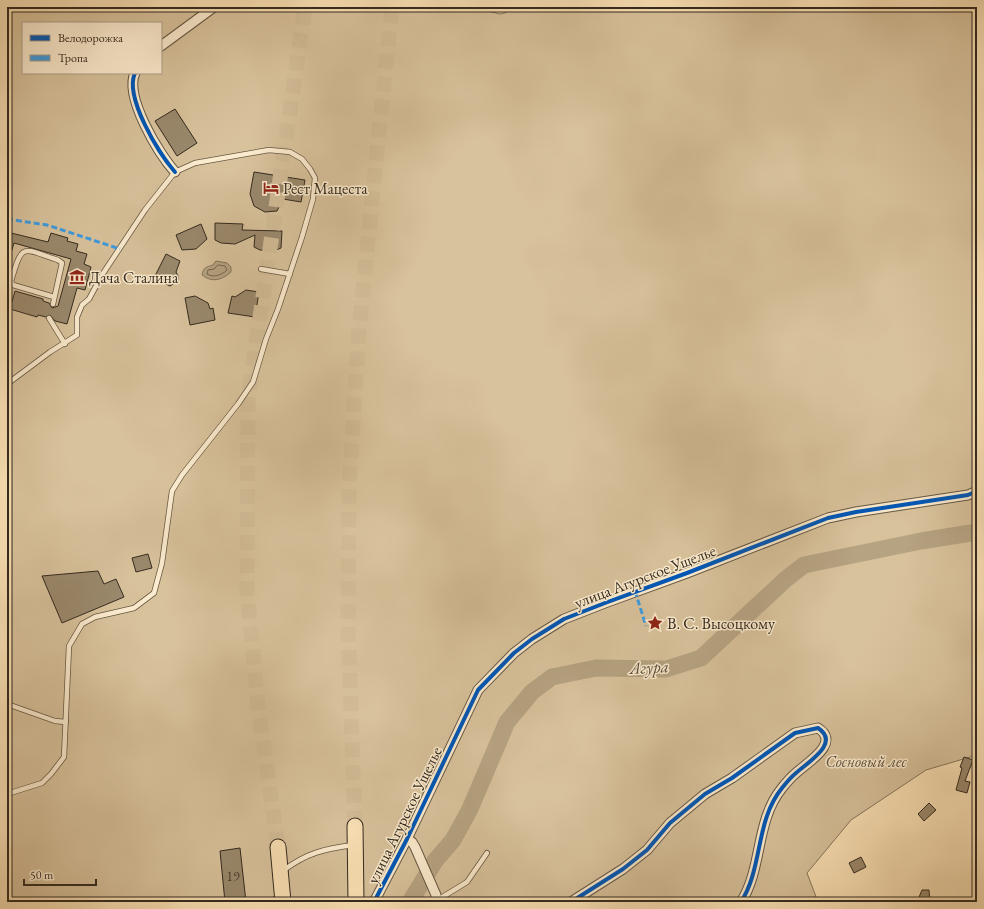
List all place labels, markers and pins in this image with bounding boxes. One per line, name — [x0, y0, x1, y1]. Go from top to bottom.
place label: Рест Мацеста — [283, 178, 368, 199]
hotel icon: Рест Мацеста — [262, 179, 280, 197]
place label: Дача Сталина — [89, 267, 179, 288]
museum icon: Дача Сталина — [68, 268, 86, 286]
place label: В. С. Высоцкому — [667, 613, 776, 634]
place icon: В. С. Высоцкому — [646, 614, 664, 632]

